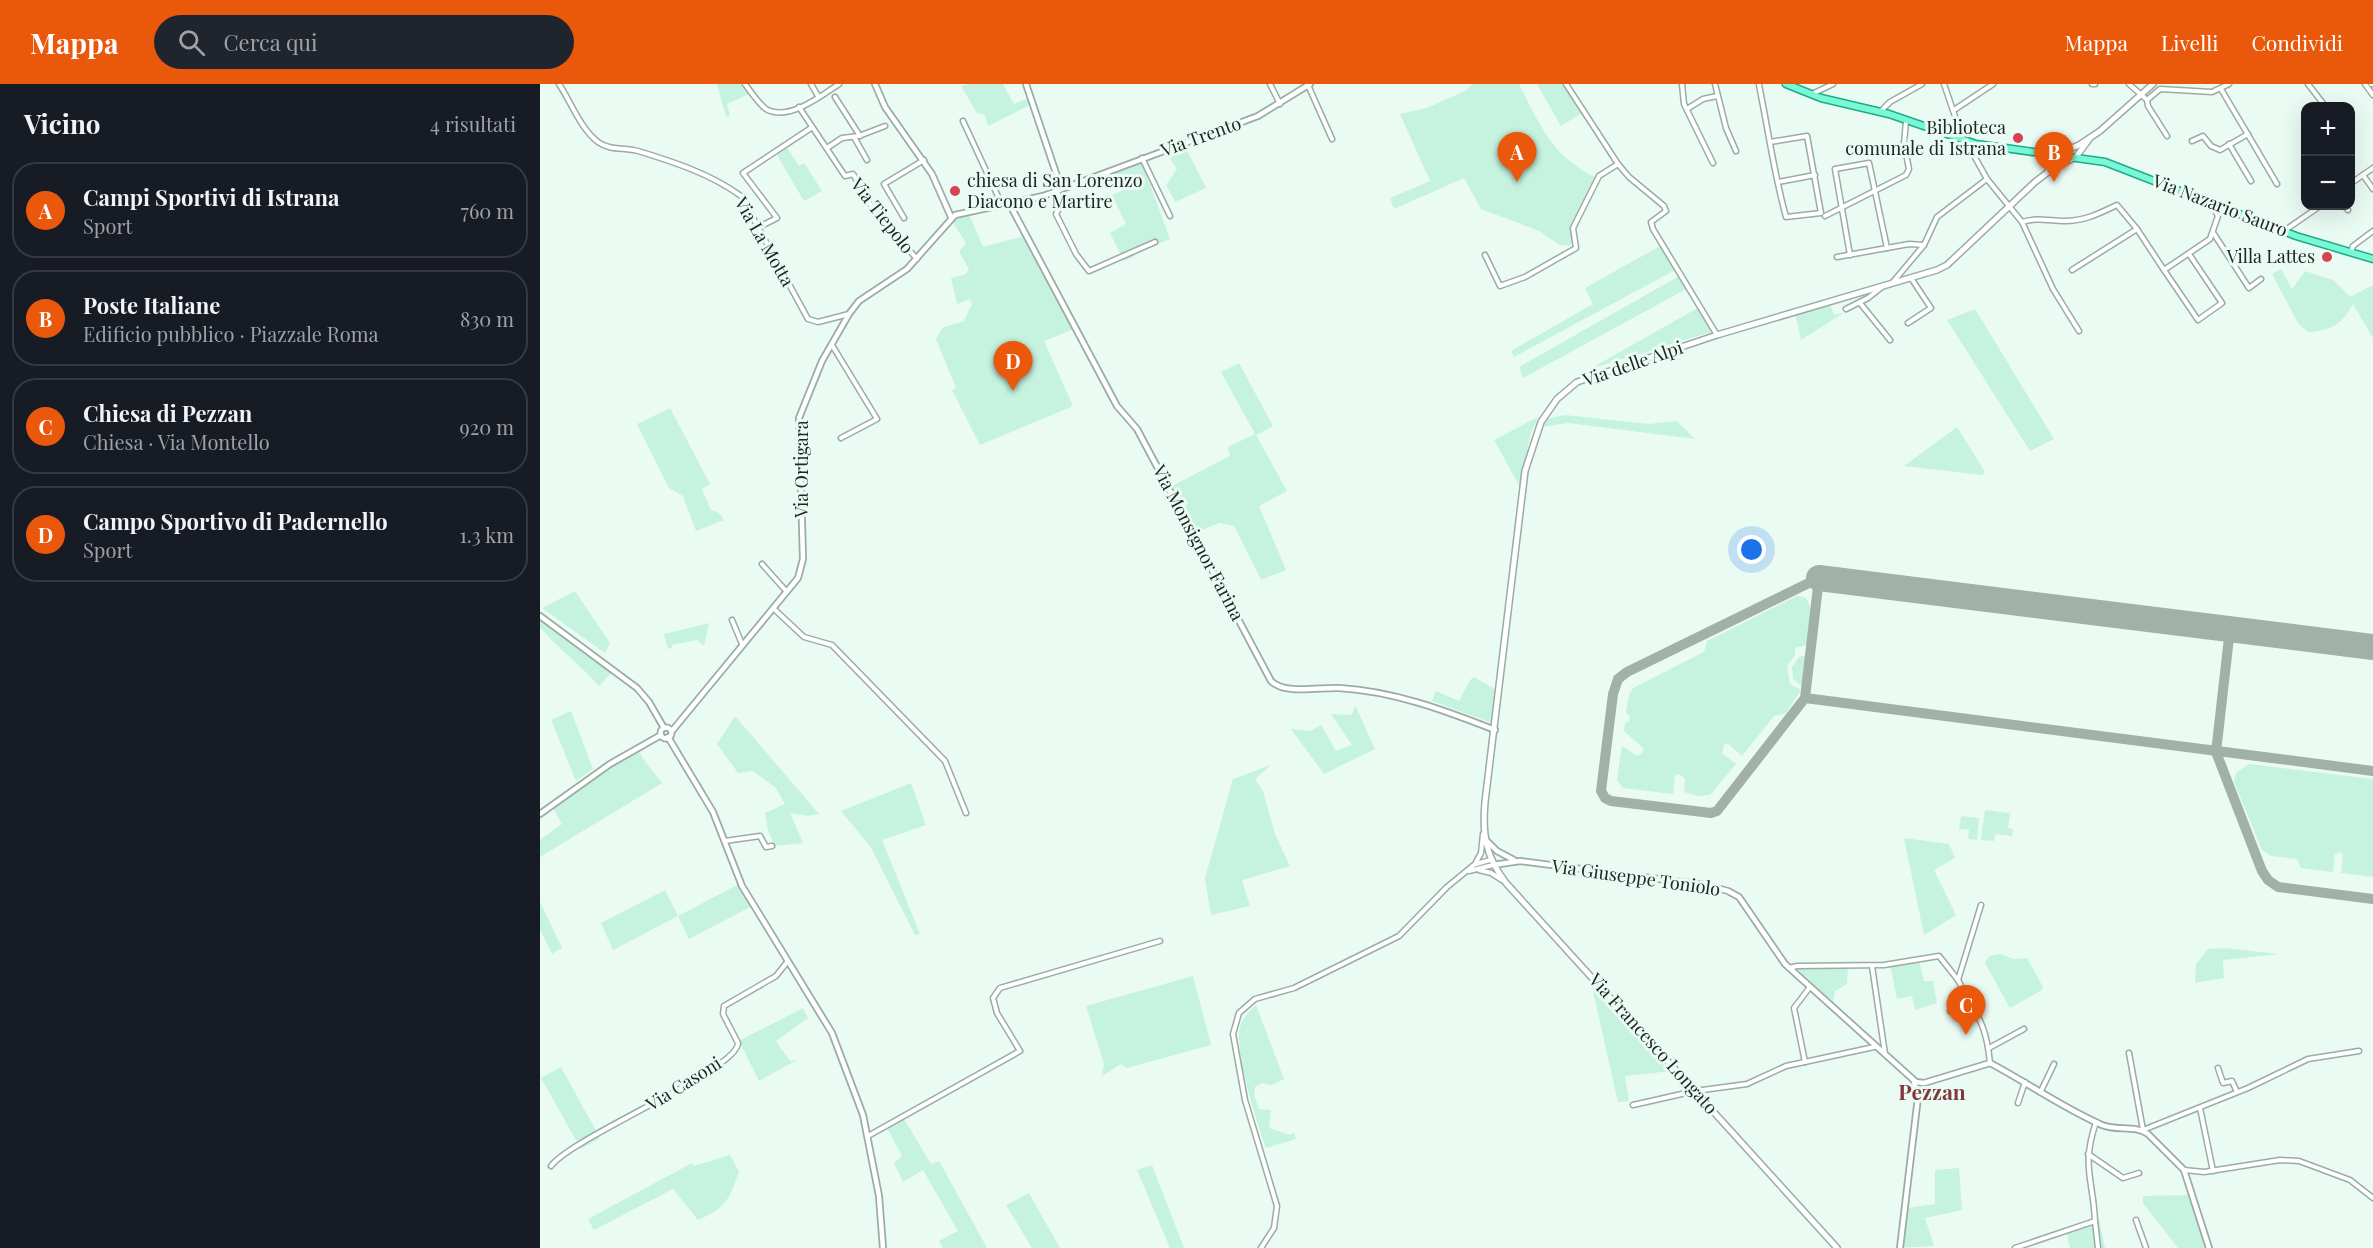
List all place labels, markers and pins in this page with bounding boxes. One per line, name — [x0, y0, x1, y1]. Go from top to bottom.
place label: Biblioteca comunale di Istrana — [1845, 115, 2006, 160]
marker: Biblioteca comunale di Istrana — [2011, 131, 2025, 145]
pin: A — [1498, 132, 1536, 182]
pin: B — [2034, 132, 2074, 182]
place label: chiesa di San Lorenzo Diacono e Martire — [967, 168, 1143, 213]
marker: chiesa di San Lorenzo Diacono e Martire — [948, 184, 962, 198]
place label: Villa Lattes — [2226, 244, 2315, 268]
marker: Villa Lattes — [2320, 250, 2334, 264]
pin: D — [994, 342, 1032, 391]
pin: C — [1946, 986, 1986, 1035]

